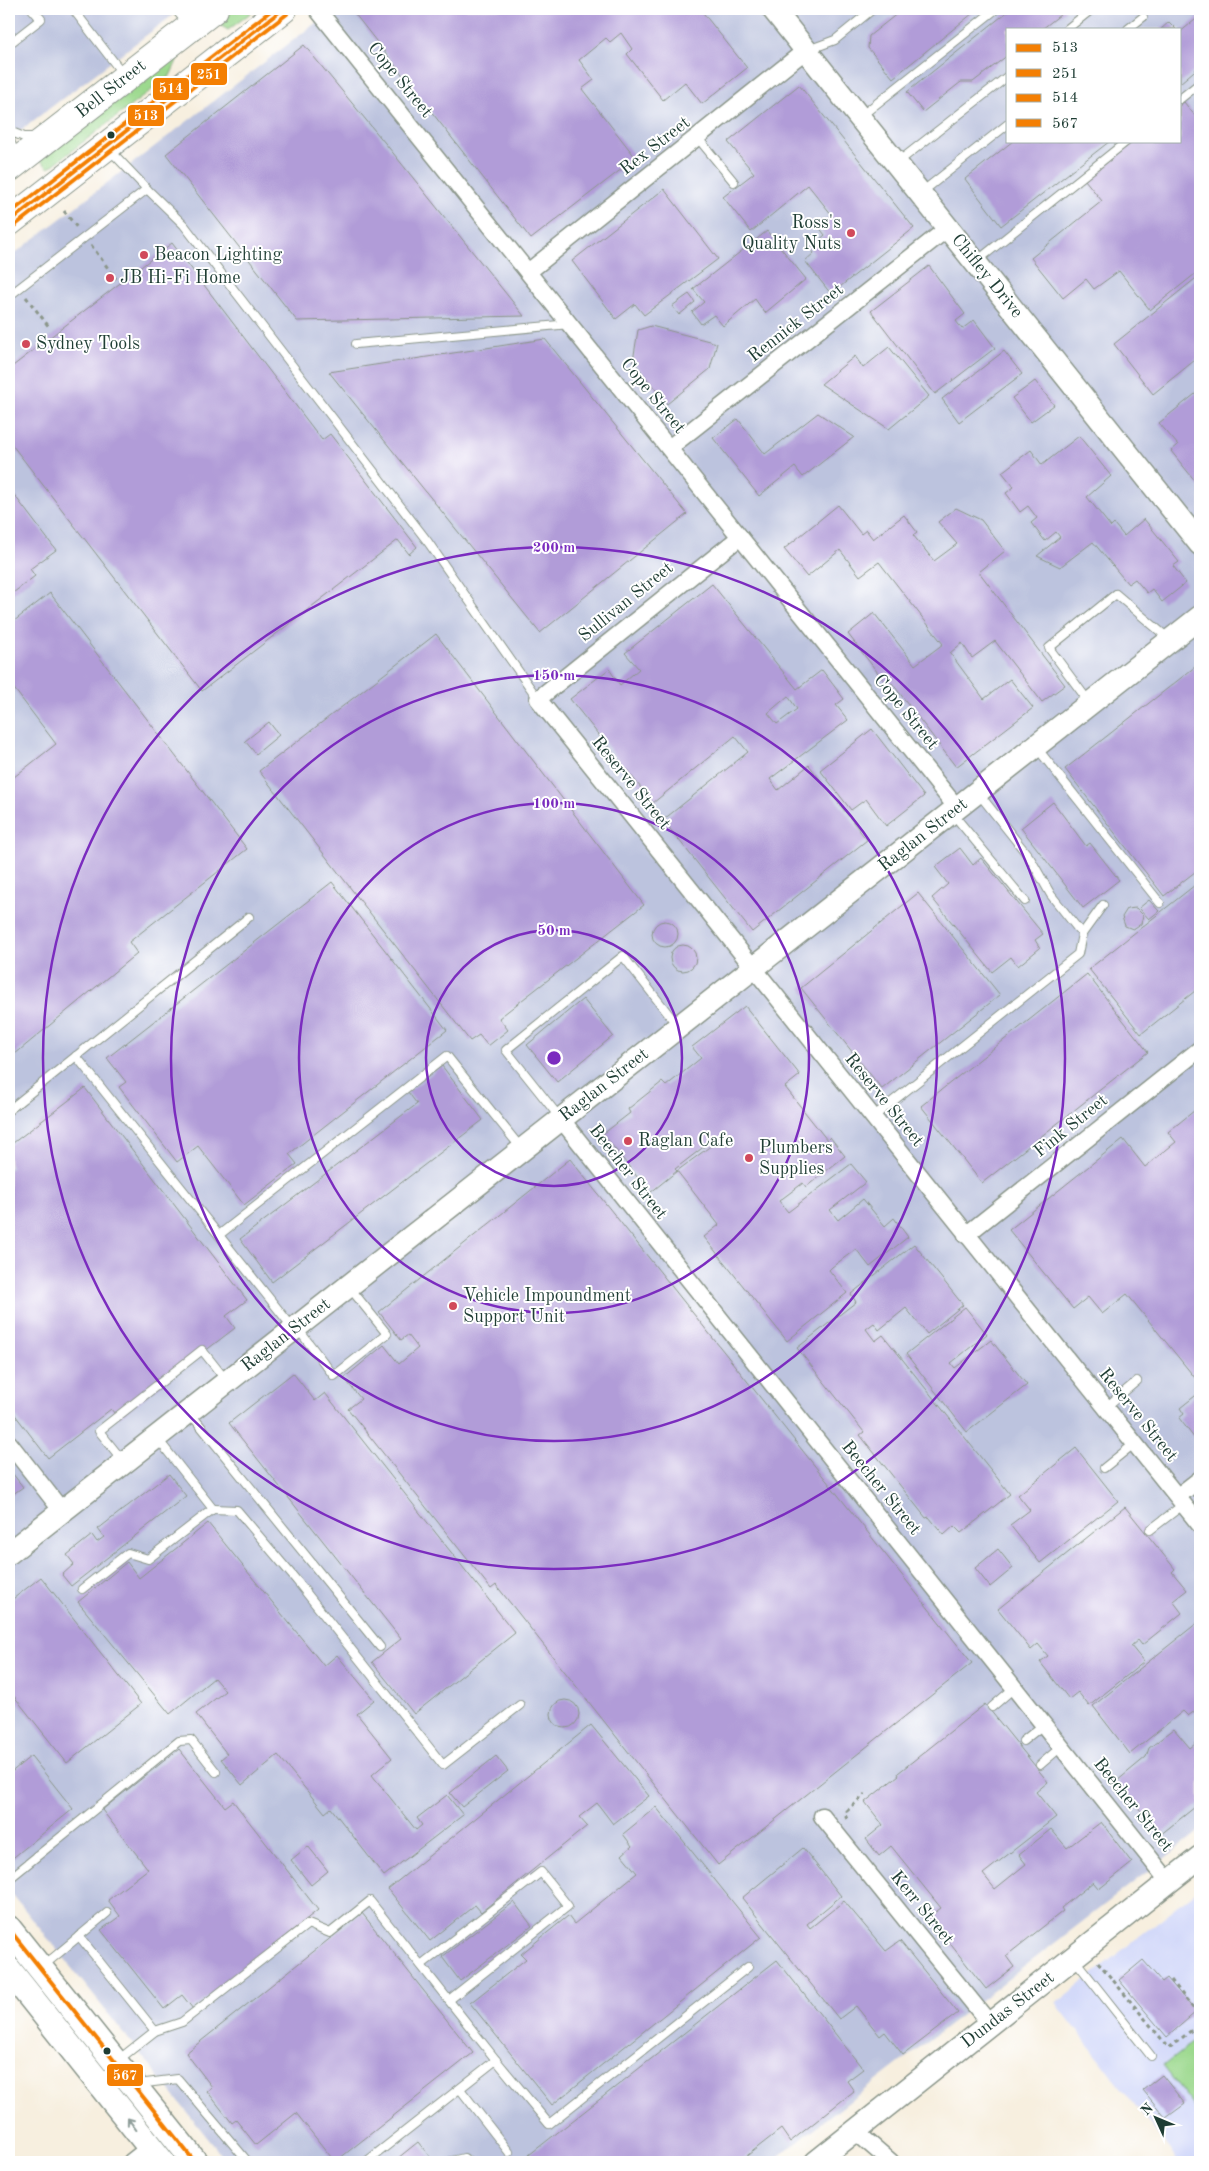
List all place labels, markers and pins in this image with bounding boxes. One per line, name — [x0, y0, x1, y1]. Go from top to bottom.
unlabelled marker — [106, 130, 116, 140]
place label: Ross's Quality Nuts — [742, 214, 841, 253]
marker: Ross's Quality Nuts — [845, 227, 857, 239]
place label: Beacon Lighting — [154, 246, 282, 264]
marker: Beacon Lighting — [138, 249, 150, 261]
place label: JB Hi-Fi Home — [120, 269, 241, 287]
marker: JB Hi-Fi Home — [104, 272, 116, 284]
place label: Sydney Tools — [36, 335, 140, 353]
marker: Sydney Tools — [20, 338, 32, 350]
centre of rings — [545, 1049, 563, 1067]
place label: Raglan Cafe — [638, 1132, 733, 1150]
marker: Raglan Cafe — [622, 1135, 634, 1147]
place label: Plumbers Supplies — [759, 1139, 833, 1178]
marker: Plumbers Supplies — [743, 1152, 755, 1164]
place label: Vehicle Impoundment Support Unit — [463, 1287, 631, 1326]
marker: Vehicle Impoundment Support Unit — [447, 1300, 459, 1312]
unlabelled marker — [102, 2046, 112, 2056]

